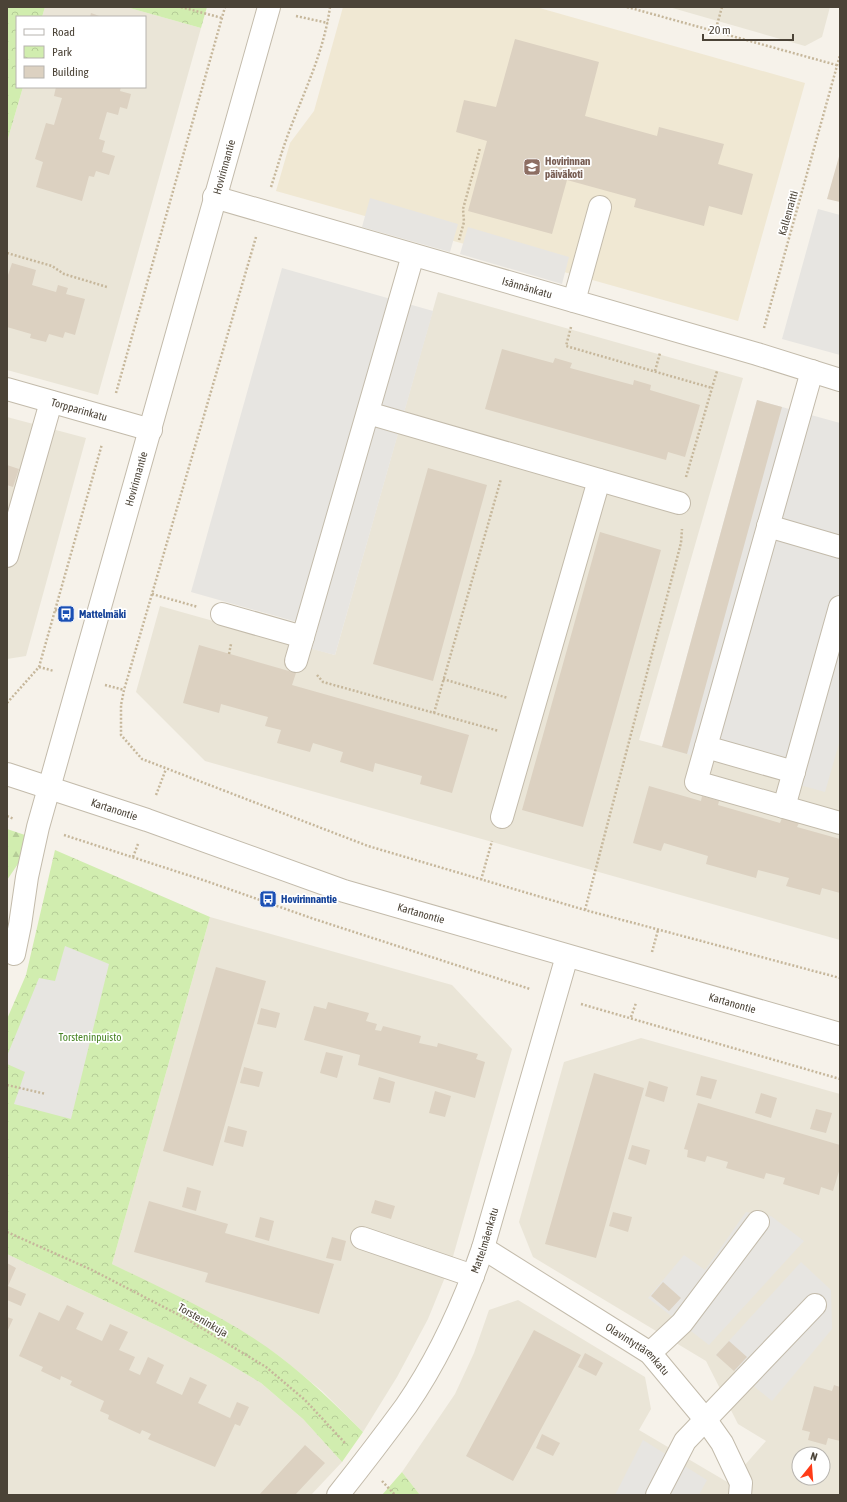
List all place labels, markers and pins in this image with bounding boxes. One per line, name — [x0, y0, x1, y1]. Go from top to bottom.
place label: Hovirinnan päiväkoti — [545, 155, 590, 180]
school or university icon: Hovirinnan päiväkoti — [522, 157, 542, 177]
bus stop icon: Mattelmäki — [56, 604, 76, 624]
place label: Mattelmäki — [79, 608, 126, 620]
bus stop icon: Hovirinnantie — [258, 889, 278, 909]
place label: Hovirinnantie — [281, 893, 337, 905]

